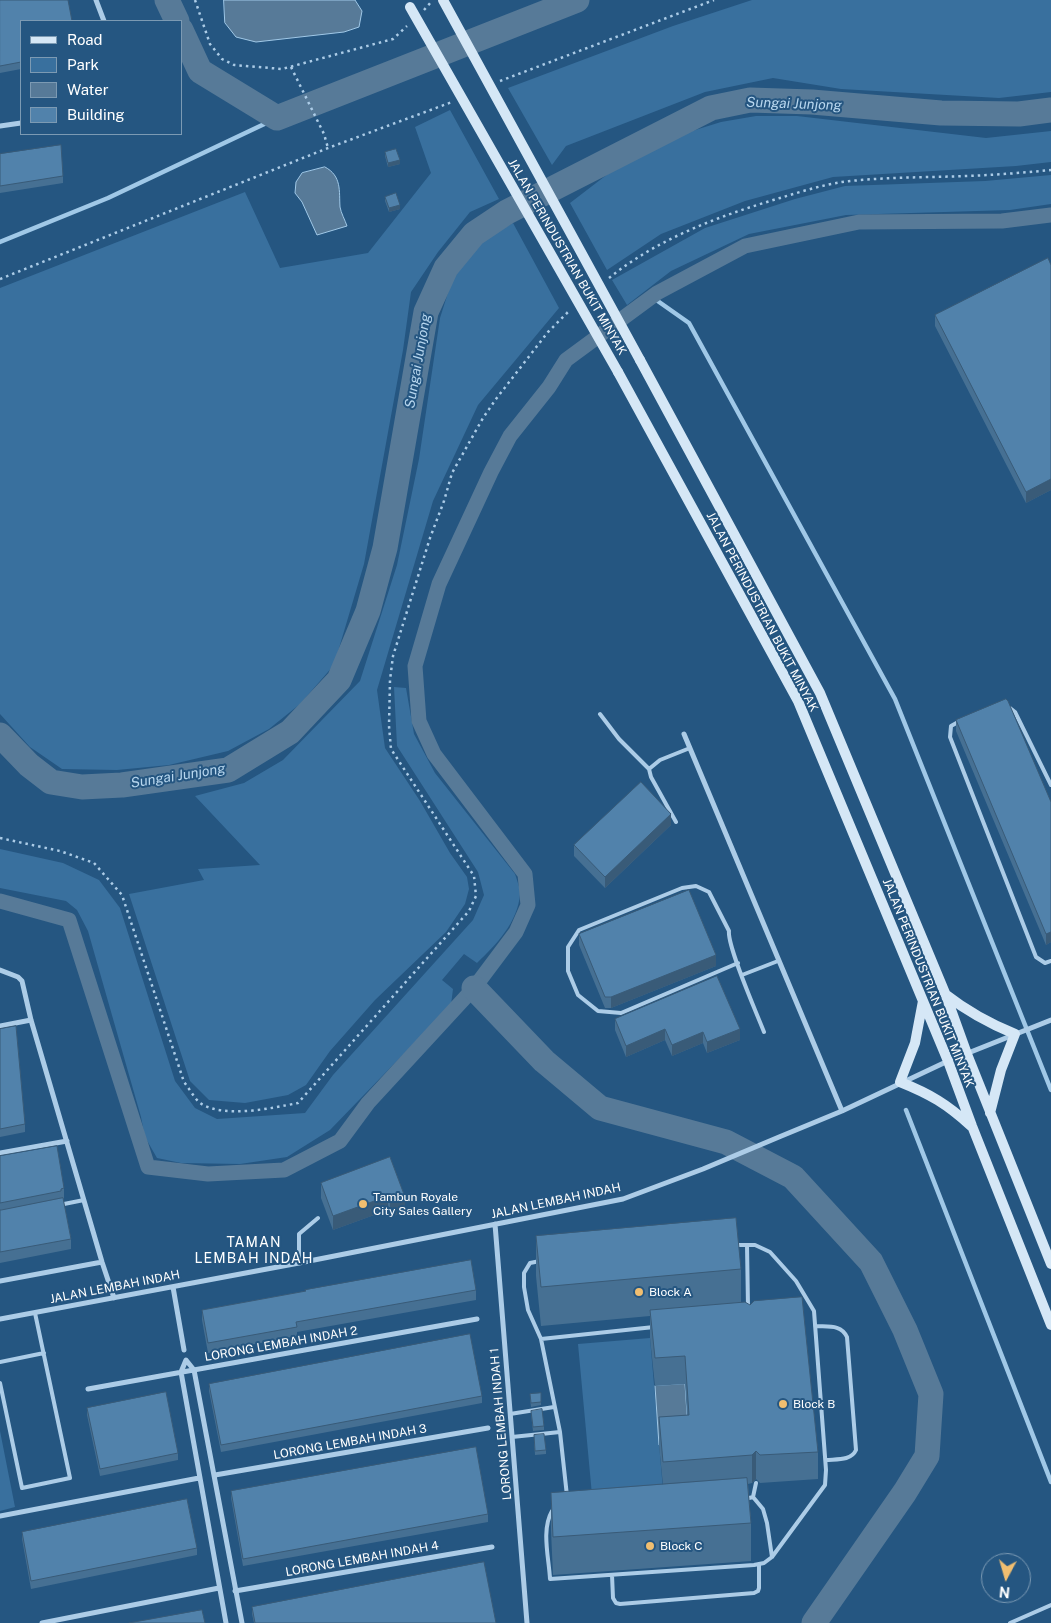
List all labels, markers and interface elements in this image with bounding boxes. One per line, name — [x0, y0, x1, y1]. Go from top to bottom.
legend — [20, 20, 182, 135]
text: Road — [67, 31, 103, 48]
text: Park — [67, 56, 99, 73]
text: Water — [67, 81, 109, 98]
water label: Sungai Junjong — [746, 94, 842, 114]
text: Building — [67, 106, 125, 123]
street label: JALAN PERINDUSTRIAN BUKIT MINYAK — [505, 156, 629, 358]
water label: Sungai Junjong — [401, 312, 435, 410]
street label: JALAN PERINDUSTRIAN BUKIT MINYAK — [703, 510, 821, 714]
water label: Sungai Junjong — [129, 760, 227, 792]
street label: JALAN PERINDUSTRIAN BUKIT MINYAK — [879, 876, 977, 1090]
street label: JALAN LEMBAH INDAH — [490, 1180, 622, 1222]
place label: Tambun Royale City Sales Gallery — [373, 1190, 472, 1218]
marker: Tambun Royale City Sales Gallery — [357, 1198, 369, 1210]
district label: TAMAN LEMBAH INDAH — [193, 1235, 315, 1268]
street label: JALAN LEMBAH INDAH — [49, 1267, 181, 1307]
place label: Block A — [649, 1285, 692, 1299]
marker: Block A — [633, 1286, 645, 1298]
street label: LORONG LEMBAH INDAH 2 — [203, 1323, 359, 1365]
street label: LORONG LEMBAH INDAH 1 — [487, 1347, 515, 1501]
place label: Block B — [793, 1397, 835, 1411]
marker: Block B — [777, 1398, 789, 1410]
street label: LORONG LEMBAH INDAH 3 — [272, 1421, 428, 1463]
street label: LORONG LEMBAH INDAH 4 — [284, 1538, 440, 1580]
place label: Block C — [660, 1539, 703, 1553]
marker: Block C — [644, 1540, 656, 1552]
north arrow — [981, 1553, 1031, 1603]
text: N — [998, 1583, 1011, 1600]

